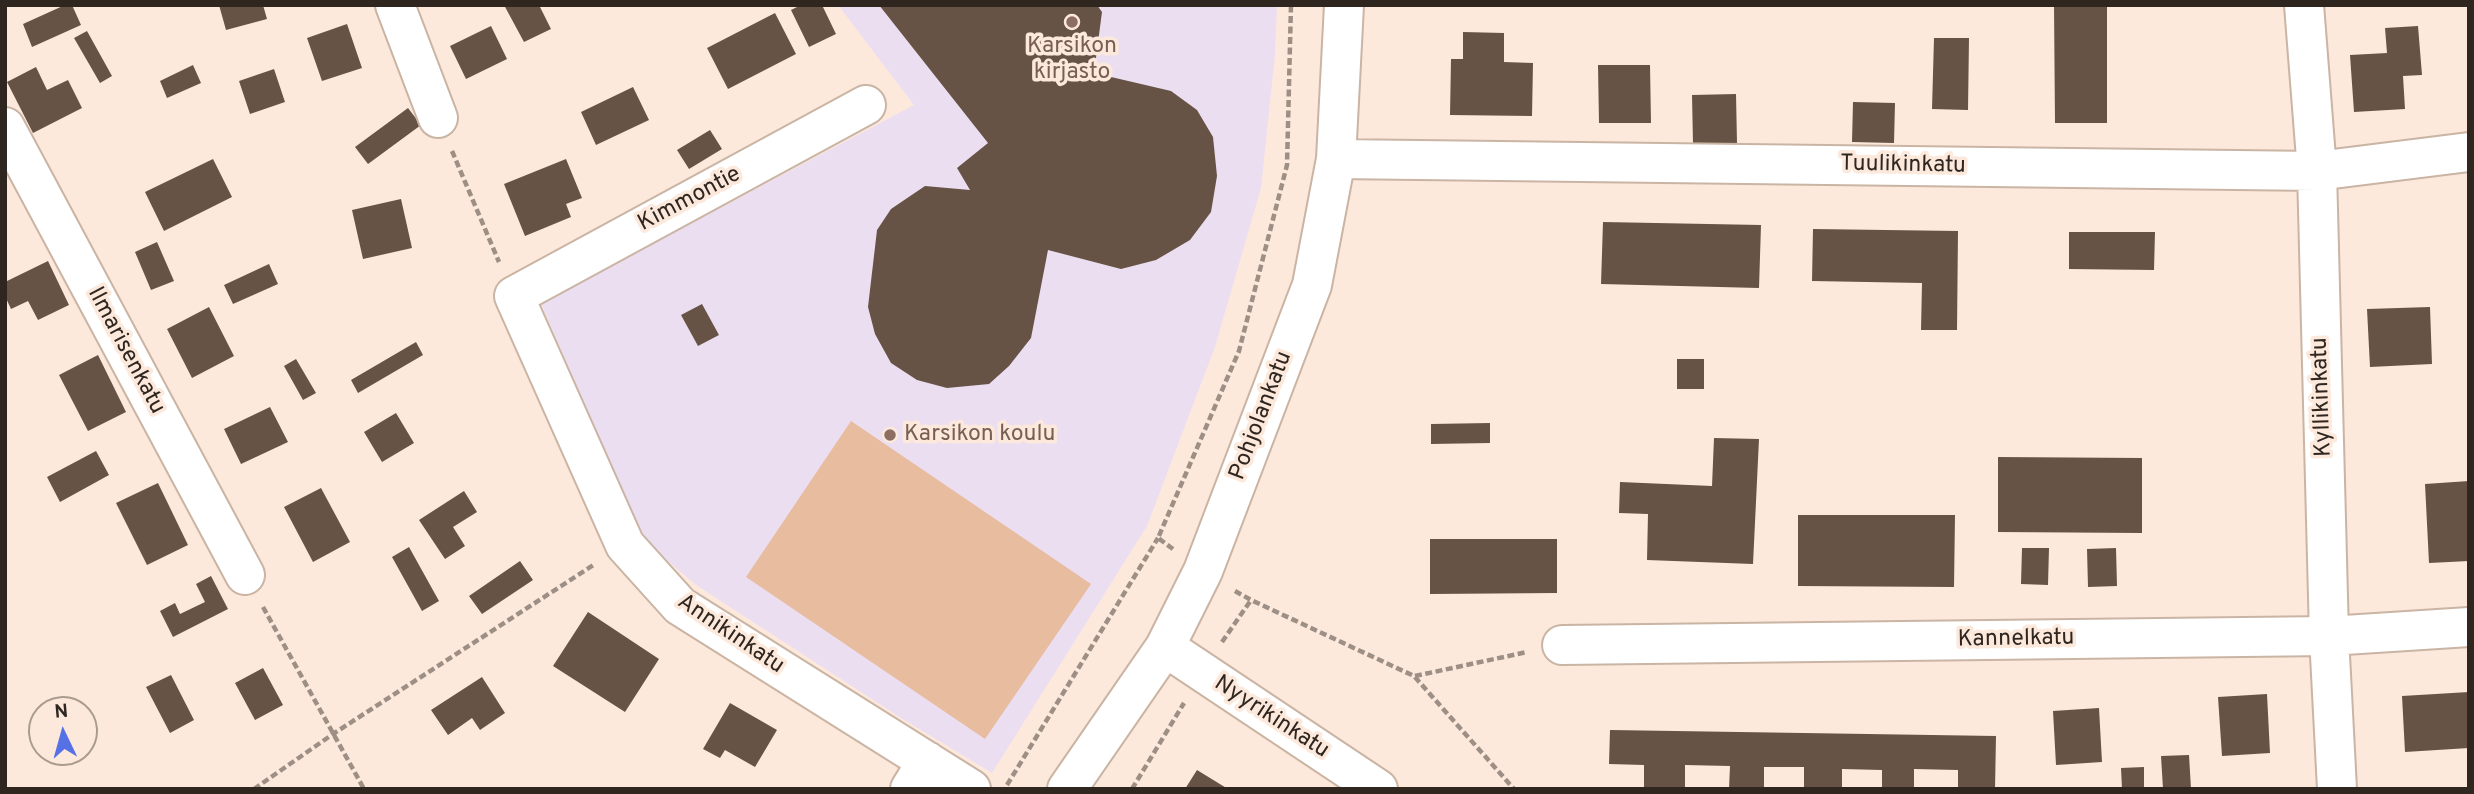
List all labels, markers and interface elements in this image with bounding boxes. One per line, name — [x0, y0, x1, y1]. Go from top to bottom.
marker: Karsikon kirjasto — [1064, 14, 1080, 30]
place label: Karsikon kirjasto — [1027, 33, 1117, 87]
street label: Tuulikinkatu — [1840, 151, 1966, 181]
street label: Kimmontie — [634, 161, 746, 239]
street label: Ilmarisenkatu — [80, 283, 170, 419]
street label: Kyllikinkatu — [2307, 337, 2339, 457]
street label: Pohjolankatu — [1225, 348, 1299, 484]
place label: Karsikon koulu — [904, 421, 1055, 449]
marker: Karsikon koulu — [882, 427, 898, 443]
street label: Annikinkatu — [671, 589, 789, 681]
street label: Kannelkatu — [1957, 625, 2075, 655]
street label: Nyyrikinkatu — [1208, 671, 1334, 765]
north arrow — [28, 696, 98, 766]
text: N — [53, 700, 69, 725]

